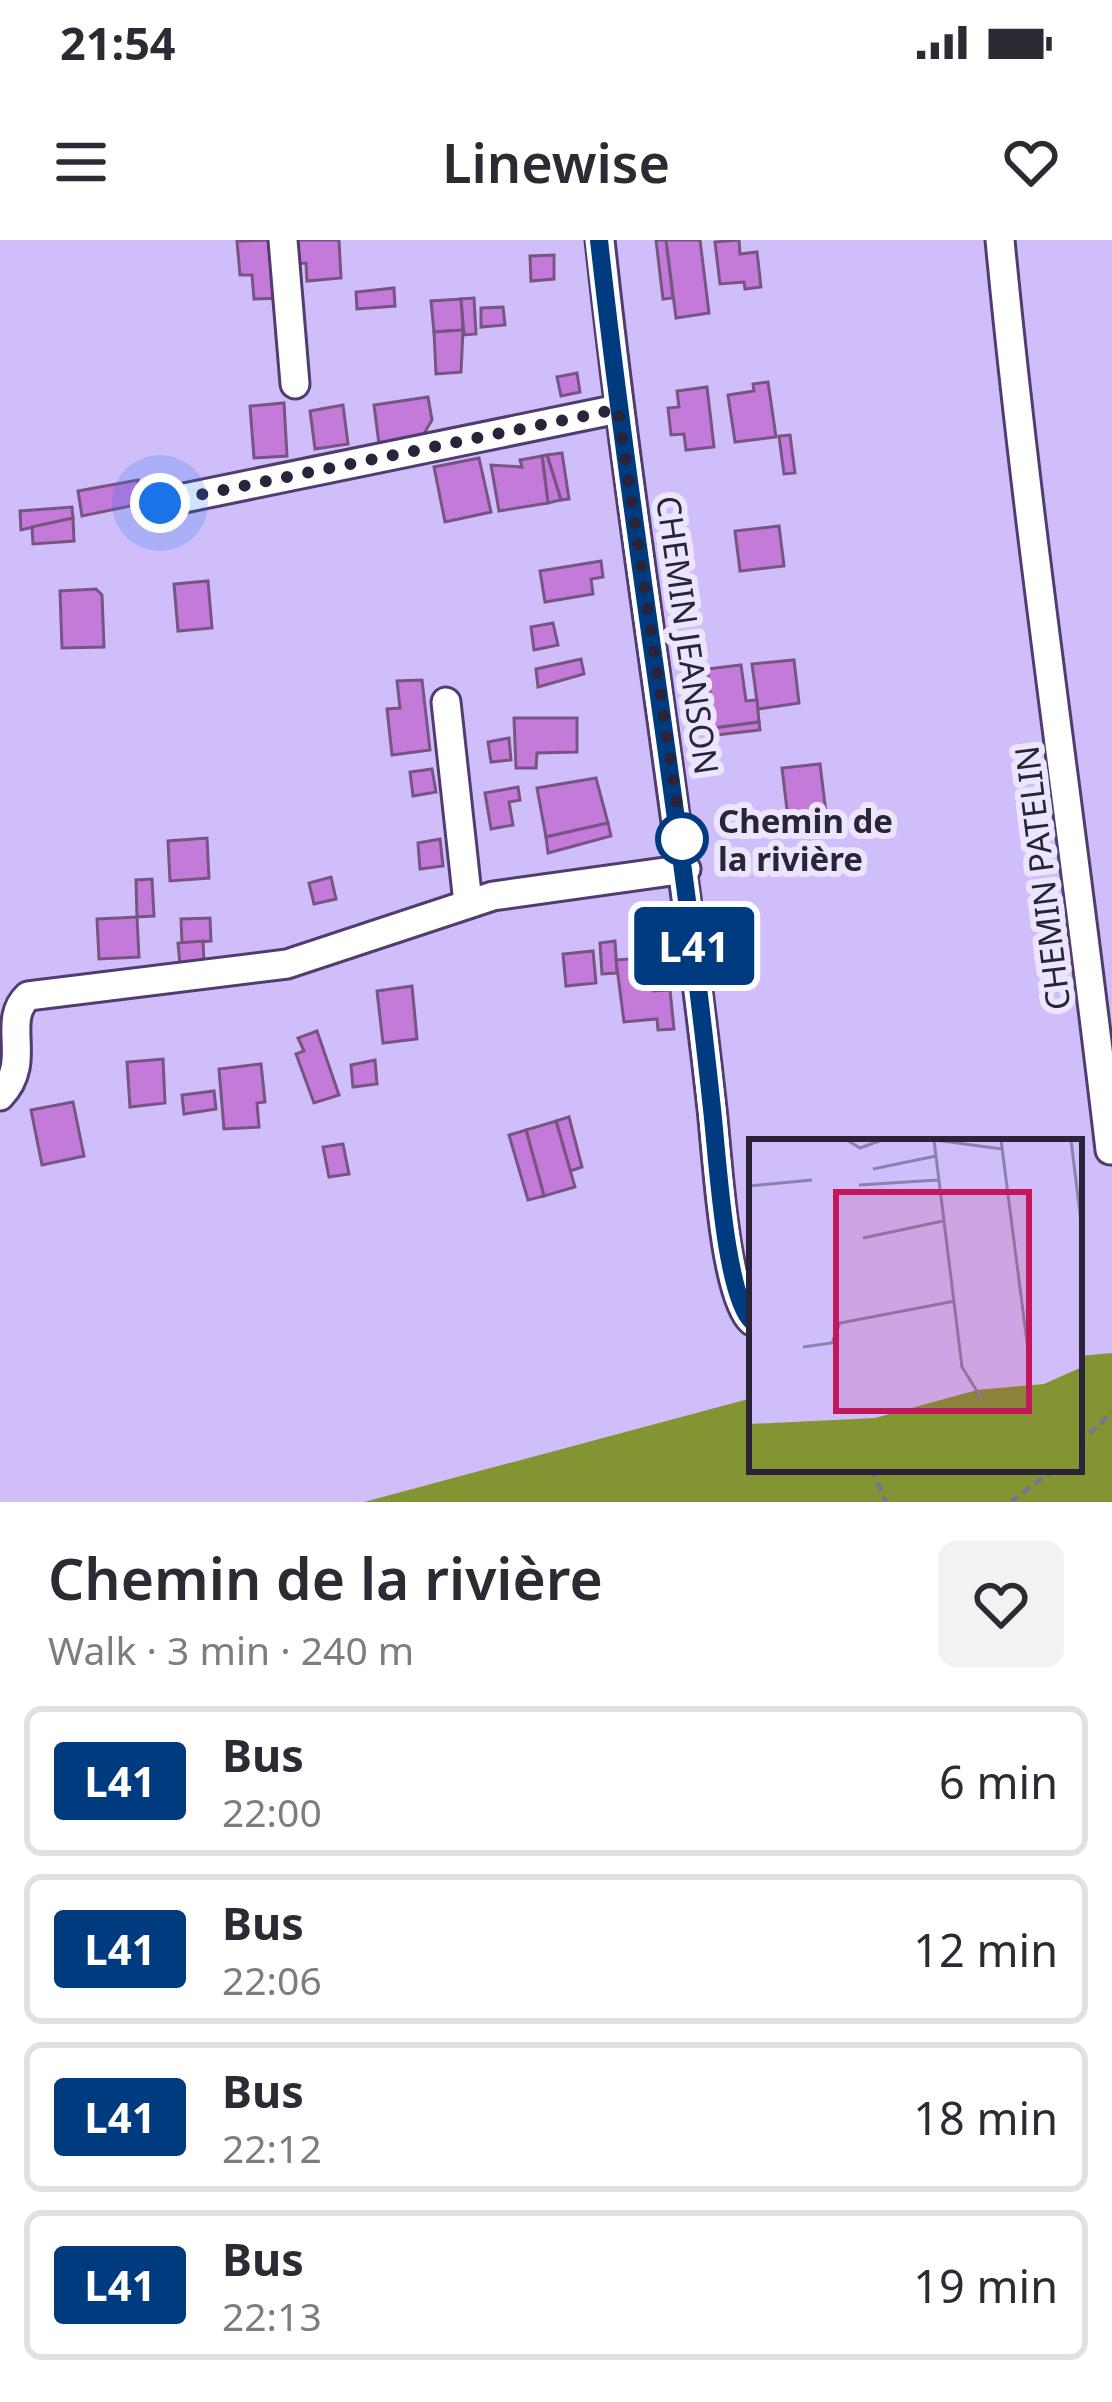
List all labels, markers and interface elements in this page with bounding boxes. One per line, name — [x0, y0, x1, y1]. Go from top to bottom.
text: 21:54 — [60, 12, 176, 73]
text: Linewise — [442, 125, 670, 199]
icon: menu — [48, 129, 114, 195]
icon: heart — [998, 129, 1064, 195]
your location — [130, 473, 190, 533]
street label: CHEMIN JEANSON — [646, 493, 730, 777]
street label: CHEMIN PATELIN — [1003, 743, 1081, 1013]
place label: Chemin de la rivière — [718, 798, 893, 881]
marker: Chemin de la rivière — [657, 814, 707, 864]
line badge: L41 — [625, 907, 763, 985]
text: L41 — [658, 917, 730, 974]
inset map — [749, 1139, 1082, 1472]
text: Chemin de la rivière — [48, 1539, 603, 1617]
button: heart — [938, 1541, 1064, 1667]
text: Walk · 3 min · 240 m — [48, 1623, 414, 1676]
text: Bus — [222, 1724, 304, 1785]
text: 6 min — [939, 1751, 1058, 1812]
text: L41 — [84, 1752, 156, 1809]
text: 22:00 — [222, 1785, 322, 1838]
text: Bus — [222, 1892, 304, 1953]
text: 12 min — [913, 1919, 1058, 1980]
text: L41 — [84, 1920, 156, 1977]
text: 22:06 — [222, 1953, 322, 2006]
text: Bus — [222, 2060, 304, 2121]
text: 18 min — [913, 2087, 1058, 2148]
text: L41 — [84, 2088, 156, 2145]
text: 22:12 — [222, 2121, 322, 2174]
text: Bus — [222, 2228, 304, 2289]
text: 19 min — [913, 2255, 1058, 2316]
text: L41 — [84, 2256, 156, 2313]
text: 22:13 — [222, 2289, 322, 2342]

